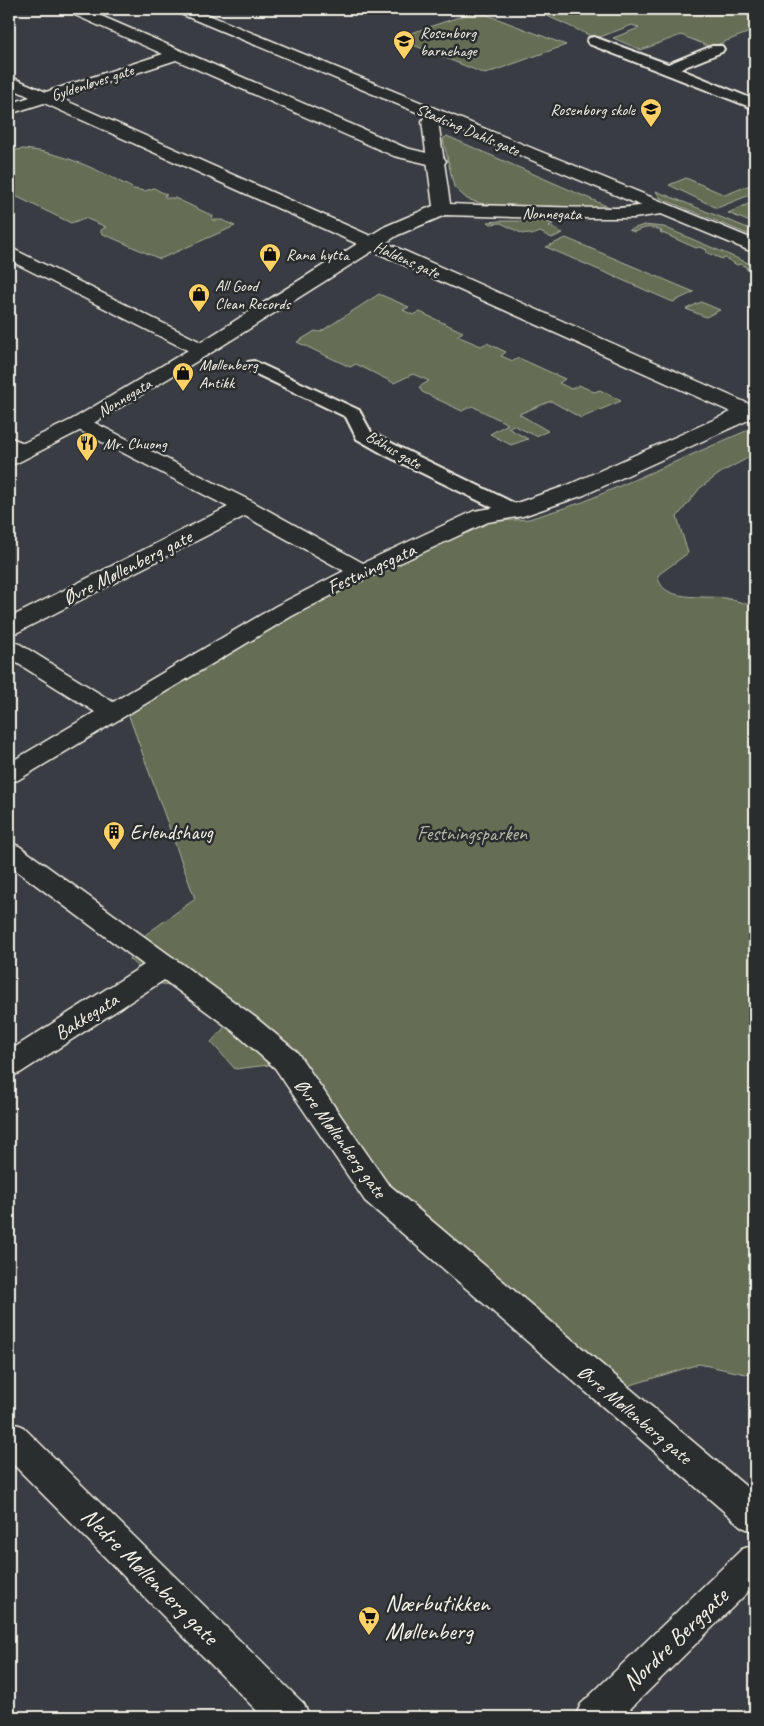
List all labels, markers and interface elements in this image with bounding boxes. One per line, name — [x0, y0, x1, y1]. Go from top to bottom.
place label: Rosenborg barnehage — [420, 23, 479, 61]
school or university icon: Rosenborg barnehage — [392, 29, 416, 60]
street label: Gyldenløves gate — [49, 60, 138, 106]
school or university icon: Rosenborg skole — [639, 97, 663, 128]
street label: Stadsing Dahls gate — [413, 99, 524, 161]
place label: Rosenborg skole — [550, 100, 637, 120]
street label: Nonnegata — [522, 203, 583, 225]
street label: Haldens gate — [371, 237, 444, 284]
shop icon: Rana hytta — [258, 242, 282, 273]
place label: Rana hytta — [286, 245, 350, 265]
place label: All Good Clean Records — [215, 276, 292, 314]
shop icon: All Good Clean Records — [187, 282, 211, 313]
place label: Møllenberg Antikk — [199, 355, 259, 393]
shop icon: Møllenberg Antikk — [171, 361, 195, 392]
street label: Nonnegata — [94, 373, 156, 422]
street label: Båhus gate — [362, 426, 426, 475]
restaurant icon: Mr. Chuong — [75, 431, 99, 462]
place label: Mr. Chuong — [103, 434, 168, 454]
street label: Øvre Møllenberg gate — [58, 523, 197, 611]
street label: Festningsgata — [323, 537, 421, 600]
building icon: Erlendshaug — [102, 820, 126, 851]
place label: Erlendshaug — [130, 820, 214, 845]
park label: Festningsparken — [417, 821, 528, 846]
street label: Bakkegata — [50, 986, 124, 1046]
street label: Øvre Møllenberg gate — [289, 1074, 393, 1204]
street label: Øvre Møllenberg gate — [572, 1359, 698, 1470]
street label: Nedre Møllenberg gate — [75, 1501, 226, 1652]
street label: Nordre Berggate — [616, 1580, 736, 1697]
place label: Nærbutikken Møllenberg — [385, 1588, 491, 1646]
supermarket icon: Nærbutikken Møllenberg — [357, 1605, 381, 1636]

